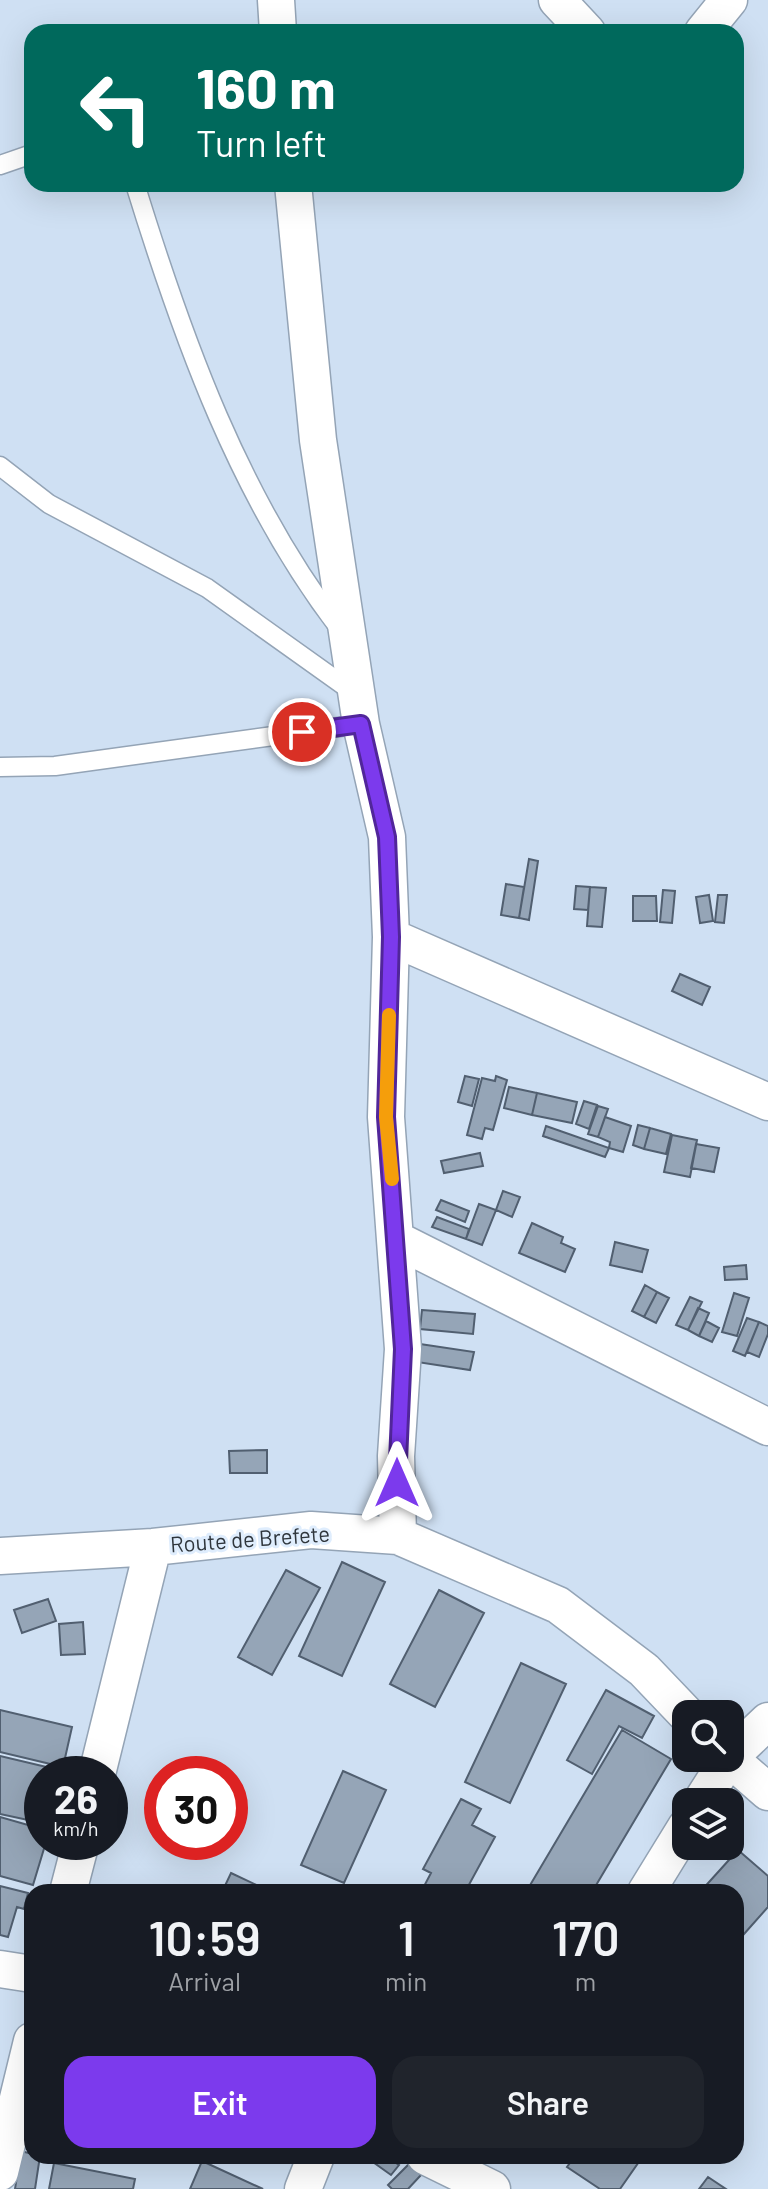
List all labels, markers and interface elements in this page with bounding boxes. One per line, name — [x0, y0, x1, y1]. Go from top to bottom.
text: 160 m — [196, 53, 336, 120]
icon: left — [64, 56, 168, 160]
text: Turn left — [196, 121, 327, 164]
pin — [268, 698, 336, 766]
icon: arrive — [280, 710, 324, 754]
position arrow — [355, 1441, 439, 1525]
street label: Route de Brefete — [169, 1519, 331, 1557]
map controls — [672, 1700, 744, 1860]
button: search — [672, 1700, 744, 1772]
speed limit sign: 30 — [144, 1756, 248, 1860]
text: 26 — [54, 1774, 98, 1822]
button: layers — [672, 1788, 744, 1860]
text: km/h — [53, 1816, 99, 1840]
text: 10:59 — [149, 1908, 261, 1966]
text: 1 — [398, 1908, 415, 1966]
text: 170 — [552, 1908, 619, 1966]
text: Arrival — [168, 1965, 241, 1996]
text: min — [385, 1965, 427, 1996]
text: m — [575, 1965, 596, 1996]
button: Exit — [64, 2056, 376, 2148]
button: Share — [392, 2056, 704, 2148]

